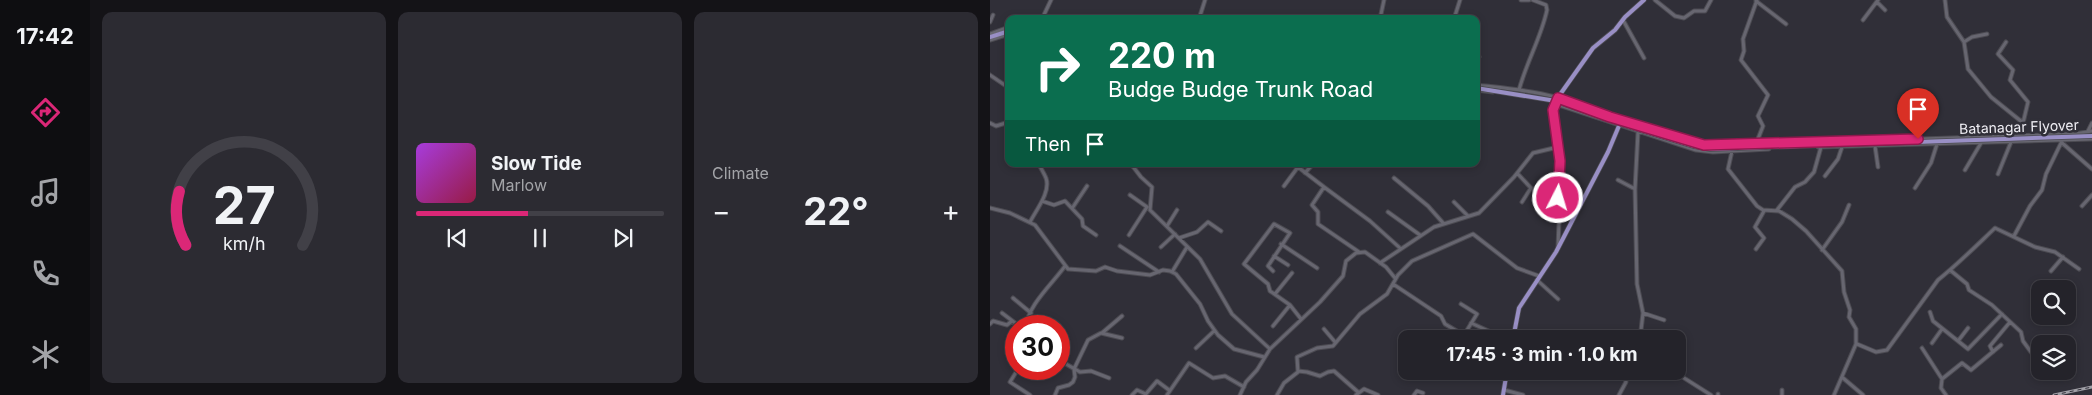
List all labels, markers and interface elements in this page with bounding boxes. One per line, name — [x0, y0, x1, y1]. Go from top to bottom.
text: 17:42 — [16, 23, 74, 49]
text: 220 m — [1108, 34, 1216, 76]
icon: right — [1025, 35, 1090, 100]
text: Budge Budge Trunk Road — [1108, 76, 1373, 102]
pin — [1897, 88, 1939, 139]
icon: directions — [28, 95, 63, 130]
icon: arrive — [1904, 95, 1932, 123]
street label: Batanagar Flyover — [1959, 116, 2079, 137]
icon: arrive — [1081, 130, 1109, 158]
text: Then — [1025, 133, 1071, 156]
text: Slow Tide — [491, 152, 582, 175]
text: Climate — [712, 163, 769, 183]
position arrow — [1531, 171, 1583, 223]
text: 27 — [213, 174, 276, 237]
icon: music — [28, 175, 63, 210]
text: Marlow — [491, 175, 547, 195]
text: 22° — [803, 188, 869, 234]
text: − — [712, 194, 731, 228]
text: + — [941, 194, 960, 228]
icon: previous — [443, 224, 471, 252]
icon: pause — [526, 224, 554, 252]
icon: next — [609, 224, 637, 252]
text: km/h — [223, 233, 265, 254]
icon: phone — [28, 256, 63, 291]
map controls — [2031, 280, 2076, 380]
button: search — [2031, 280, 2076, 325]
speed limit sign: 30 — [1005, 315, 1070, 380]
button: layers — [2031, 335, 2076, 380]
icon: climate — [28, 337, 63, 372]
text: 17:45 · 3 min · 1.0 km — [1446, 343, 1638, 366]

